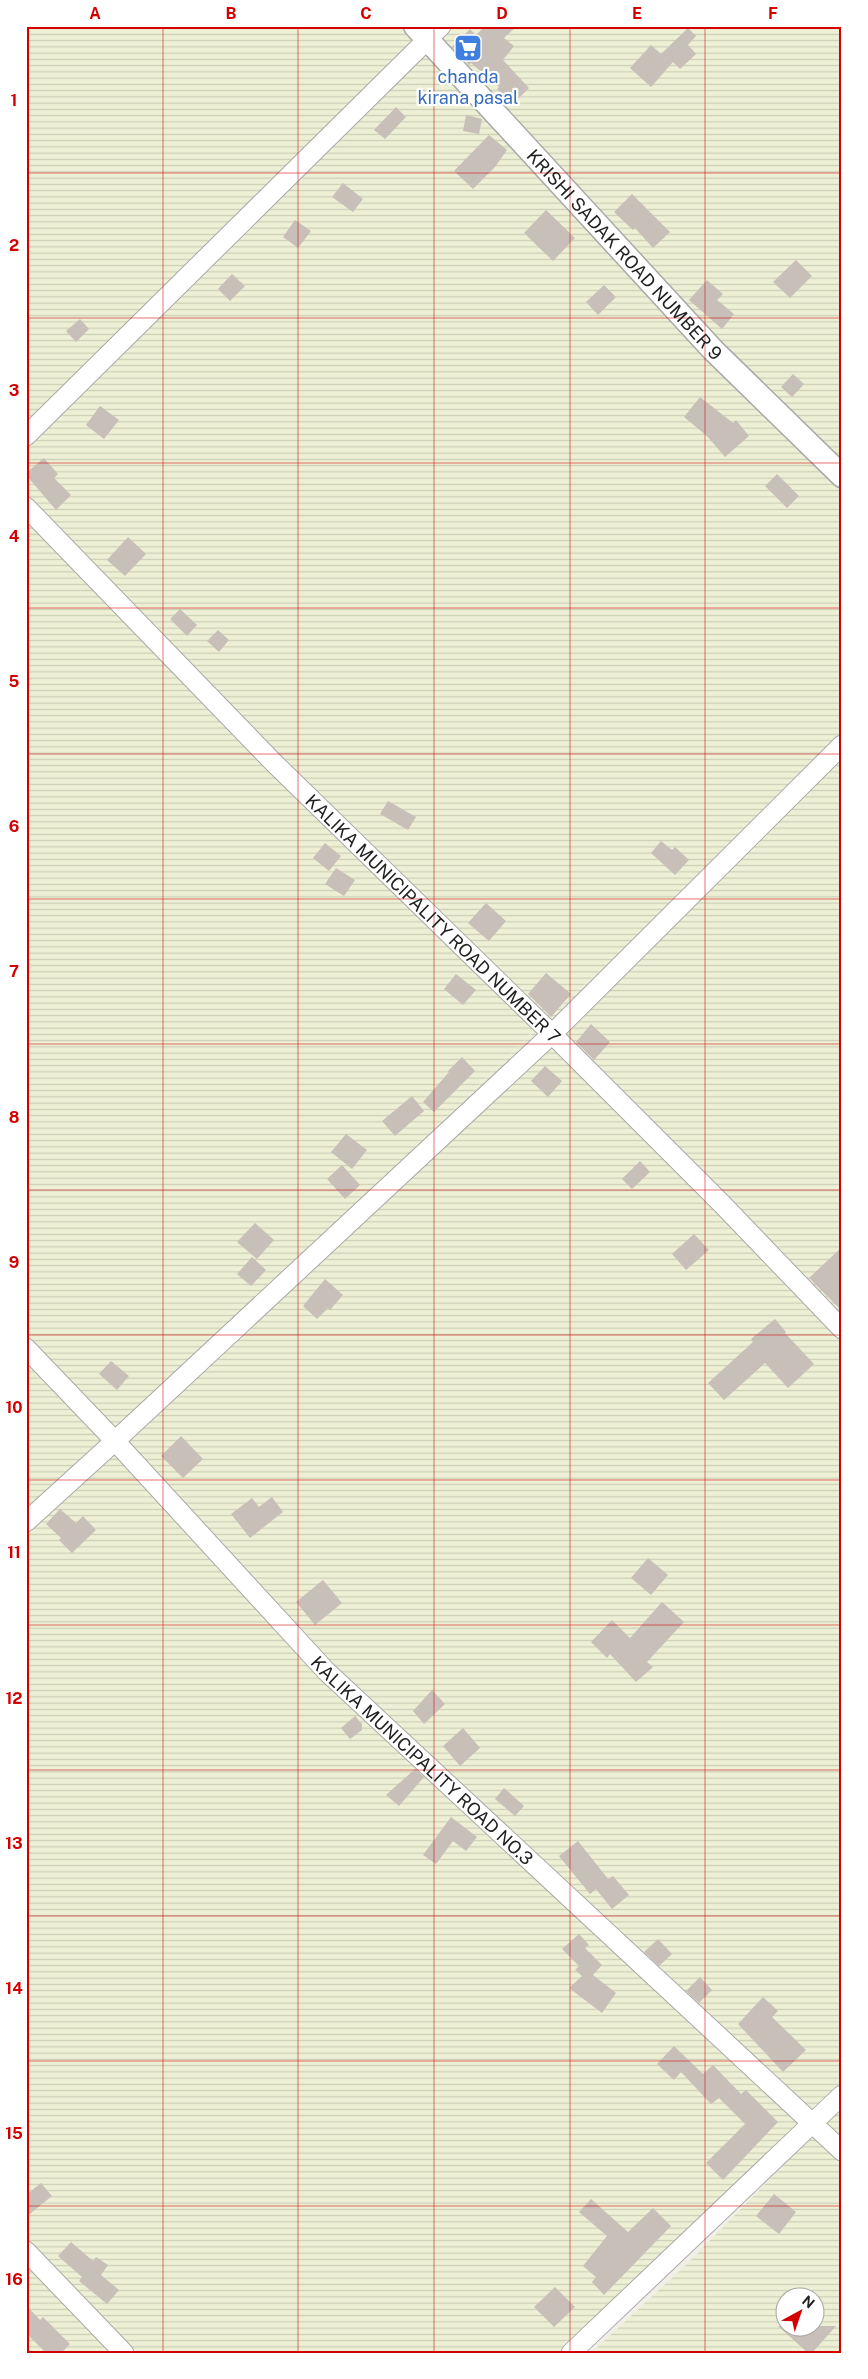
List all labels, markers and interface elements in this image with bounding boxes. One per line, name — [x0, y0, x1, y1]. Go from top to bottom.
text: A — [89, 4, 101, 23]
text: B — [226, 4, 237, 23]
text: C — [360, 4, 372, 23]
text: D — [496, 4, 508, 23]
text: E — [632, 4, 642, 23]
text: F — [768, 4, 778, 23]
supermarket icon: chanda kirana pasal — [453, 33, 483, 63]
place label: chanda kirana pasal — [417, 66, 519, 108]
text: 1 — [11, 91, 17, 110]
street label: KRISHI SADAK ROAD NUMBER 9 — [523, 145, 727, 364]
text: 2 — [9, 236, 19, 255]
text: 3 — [9, 381, 19, 400]
text: 4 — [9, 527, 20, 546]
text: 5 — [9, 672, 20, 691]
street label: KALIKA MUNICIPALITY ROAD NUMBER 7 — [302, 790, 565, 1047]
text: 6 — [9, 817, 19, 836]
text: 7 — [9, 962, 19, 981]
text: 8 — [9, 1108, 20, 1127]
text: 9 — [9, 1253, 19, 1272]
text: 10 — [5, 1398, 23, 1417]
text: 11 — [7, 1543, 21, 1562]
street label: KALIKA MUNICIPALITY ROAD NO.3 — [307, 1651, 538, 1869]
text: 12 — [5, 1689, 23, 1708]
text: 13 — [5, 1834, 23, 1853]
text: 14 — [5, 1979, 23, 1998]
text: 15 — [5, 2124, 23, 2143]
text: 16 — [5, 2270, 23, 2289]
north arrow — [776, 2286, 826, 2336]
text: N — [799, 2292, 818, 2312]

